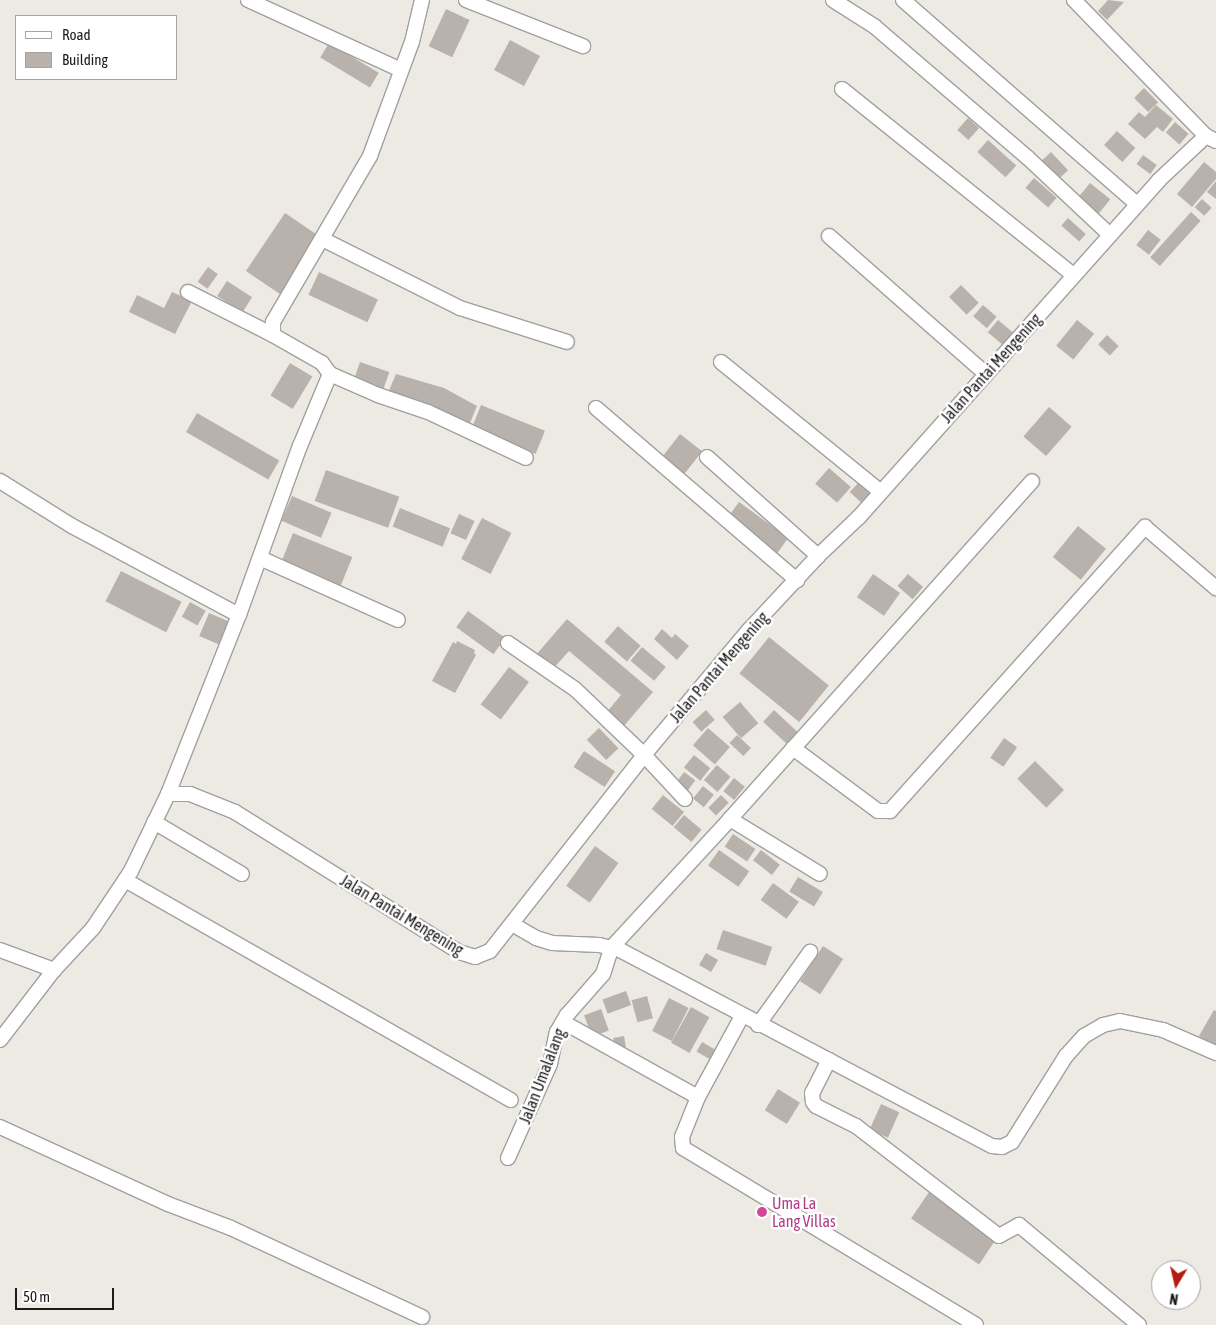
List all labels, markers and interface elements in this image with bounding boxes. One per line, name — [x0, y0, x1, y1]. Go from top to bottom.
legend — [15, 15, 178, 80]
text: Road — [62, 26, 91, 43]
text: Building — [62, 51, 108, 68]
street label: Jalan Pantai Mengening — [937, 309, 1045, 427]
street label: Jalan Pantai Mengening — [666, 608, 772, 726]
street label: Jalan Pantai Mengening — [337, 871, 467, 959]
street label: Jalan Umalalang — [515, 1026, 569, 1126]
place label: Uma La Lang Villas — [772, 1193, 836, 1231]
marker: Uma La Lang Villas — [756, 1206, 768, 1218]
north arrow — [1151, 1260, 1201, 1310]
scale bar — [18, 1278, 116, 1310]
text: 50 m — [23, 1288, 50, 1305]
text: N — [1168, 1290, 1179, 1307]

